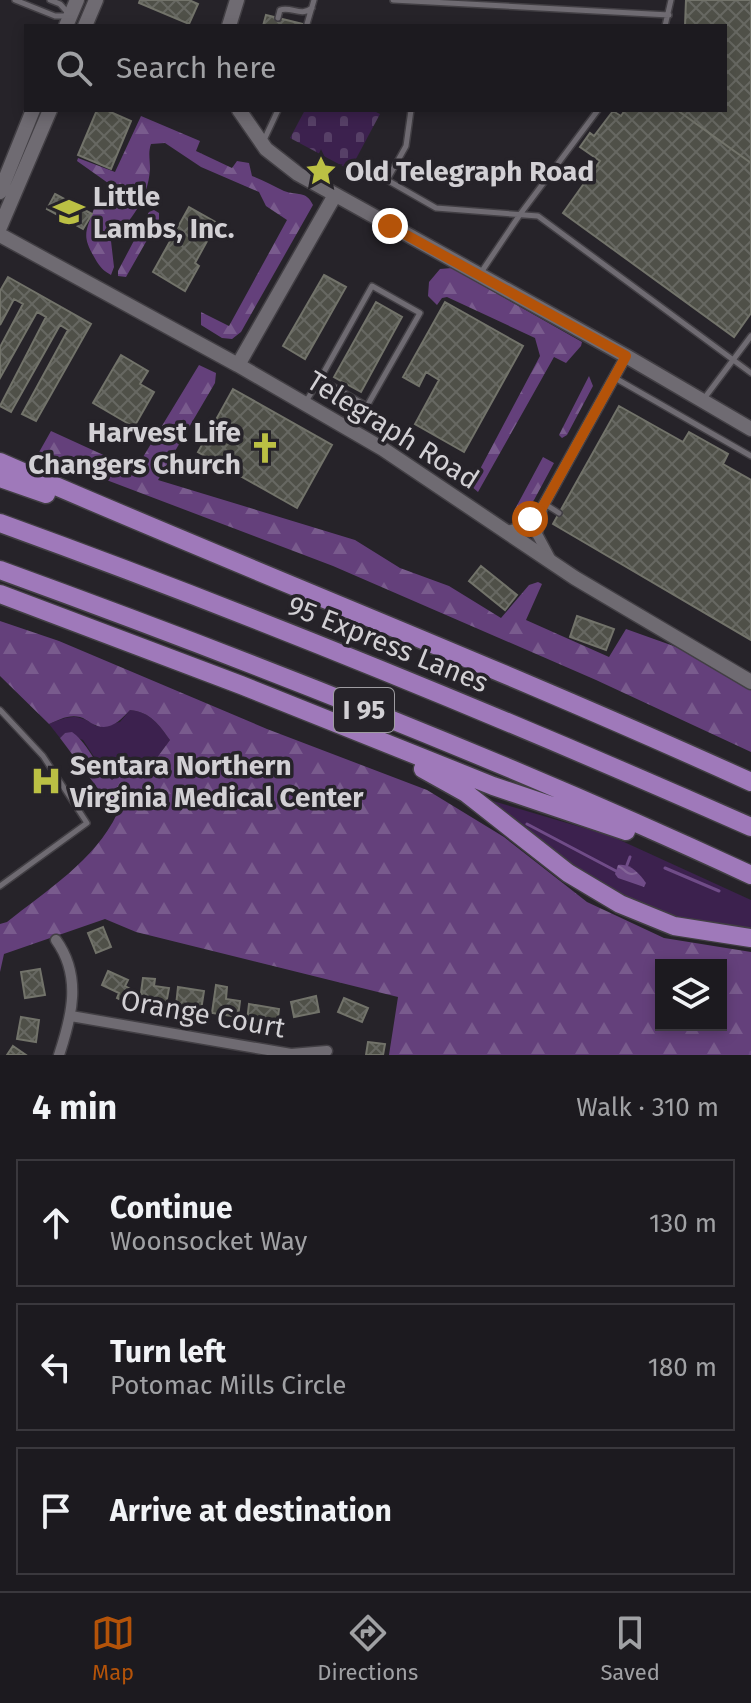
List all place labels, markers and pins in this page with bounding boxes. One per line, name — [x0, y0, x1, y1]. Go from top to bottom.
place icon: Old Telegraph Road — [304, 154, 338, 188]
place label: Old Telegraph Road — [345, 155, 594, 188]
place label: Little Lambs, Inc. — [93, 180, 234, 245]
school or university icon: Little Lambs, Inc. — [52, 195, 86, 229]
place label: Harvest Life Changers Church — [28, 416, 241, 481]
church icon: Harvest Life Changers Church — [248, 431, 282, 465]
place label: Sentara Northern Virginia Medical Center — [69, 749, 364, 814]
hospital icon: Sentara Northern Virginia Medical Center — [29, 764, 63, 798]

